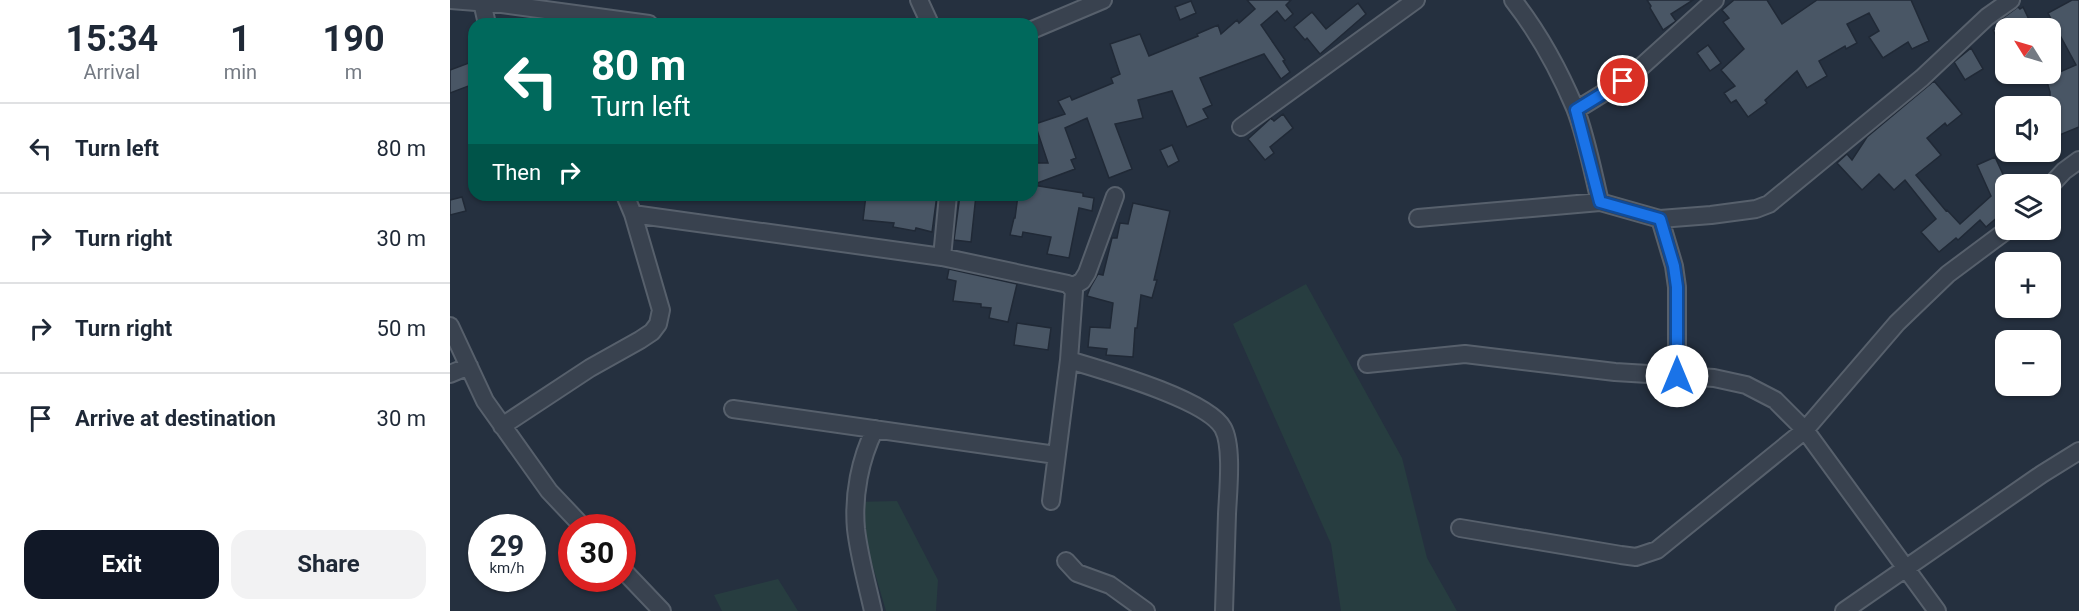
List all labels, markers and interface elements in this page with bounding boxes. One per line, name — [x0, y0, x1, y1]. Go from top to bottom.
text: 15:34 — [65, 18, 158, 60]
text: 1 — [230, 18, 251, 60]
text: 190 — [323, 18, 385, 60]
north arrow — [1995, 18, 2061, 84]
map controls — [1995, 18, 2061, 396]
text: 80 m — [591, 41, 686, 90]
icon: left — [492, 42, 570, 120]
pin — [1597, 55, 1648, 106]
text: Arrival — [83, 60, 140, 84]
text: min — [224, 60, 257, 84]
text: m — [345, 60, 362, 84]
icon: arrive — [1606, 64, 1639, 97]
text: Turn left — [591, 91, 691, 123]
button: sound — [1995, 96, 2061, 162]
icon: left — [24, 132, 57, 165]
text: Turn left — [75, 136, 159, 161]
text: 80 m — [377, 136, 426, 161]
icon: right — [553, 156, 586, 189]
text: Then — [492, 160, 541, 185]
button: layers — [1995, 174, 2061, 240]
icon: right — [24, 222, 57, 255]
text: Turn right — [75, 226, 172, 251]
text: 30 m — [377, 226, 426, 251]
button: + — [1995, 252, 2061, 318]
icon: right — [24, 312, 57, 345]
text: Turn right — [75, 316, 172, 341]
text: 50 m — [377, 316, 426, 341]
button: − — [1995, 330, 2061, 396]
position arrow — [1645, 344, 1709, 408]
icon: arrive — [24, 402, 57, 435]
text: Arrive at destination — [75, 406, 276, 431]
text: 30 m — [377, 406, 426, 431]
speed limit sign: 30 — [558, 514, 636, 592]
text: 29 — [490, 528, 524, 563]
button: Exit — [24, 530, 219, 599]
button: Share — [231, 530, 426, 599]
text: km/h — [489, 559, 525, 577]

